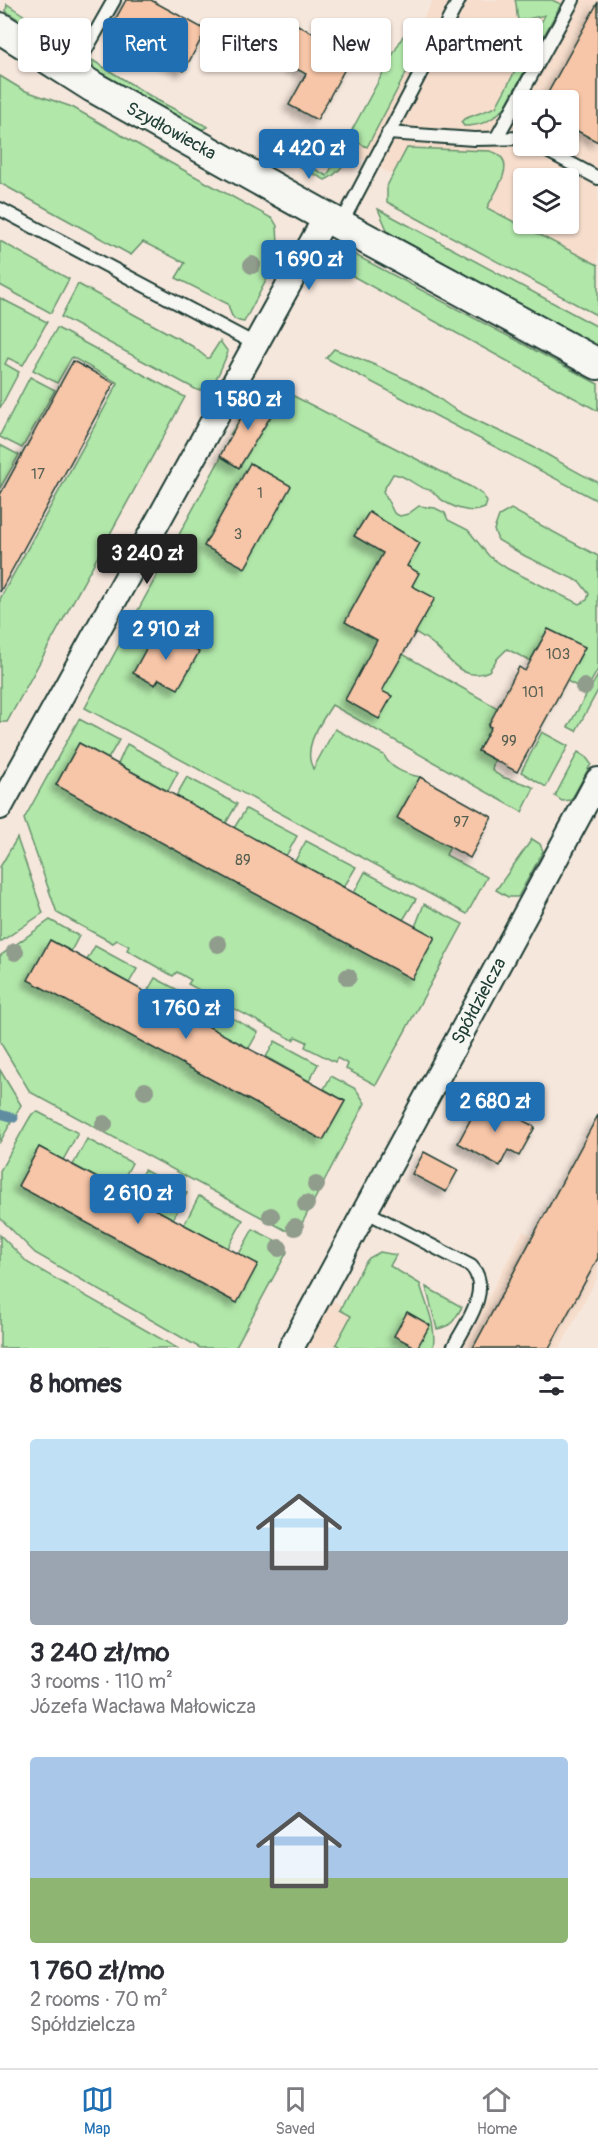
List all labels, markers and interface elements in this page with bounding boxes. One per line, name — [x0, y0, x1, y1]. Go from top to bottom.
chip: Buy — [18, 18, 91, 72]
chip: Rent — [103, 18, 188, 72]
chip: Filters — [200, 18, 299, 72]
chip: New — [311, 18, 391, 72]
chip: Apartment — [403, 18, 543, 72]
map controls — [513, 90, 579, 234]
button: locate — [513, 90, 579, 156]
street label: Szydłowiecka — [122, 97, 220, 165]
pin: 4 420 zł — [247, 129, 371, 180]
text: 4 420 zł — [273, 136, 345, 161]
button: layers — [513, 168, 579, 234]
pin: 1 690 zł — [247, 240, 371, 291]
text: 1 690 zł — [275, 247, 343, 272]
pin: 1 580 zł — [186, 380, 310, 431]
text: 1 580 zł — [215, 387, 281, 412]
house number: 17 — [31, 465, 45, 484]
house number: 1 — [257, 484, 263, 503]
house number: 3 — [234, 525, 242, 544]
pin: 3 240 zł — [85, 534, 209, 585]
text: 3 240 zł — [111, 541, 183, 566]
pin: 2 910 zł — [104, 610, 228, 661]
text: 2 910 zł — [133, 617, 200, 642]
house number: 103 — [546, 645, 570, 664]
house number: 101 — [522, 683, 544, 702]
house number: 99 — [501, 732, 517, 751]
house number: 97 — [453, 813, 469, 832]
house number: 89 — [235, 851, 251, 870]
street label: Spółdzielcza — [447, 954, 511, 1048]
pin: 1 760 zł — [124, 989, 248, 1040]
text: 1 760 zł — [152, 996, 220, 1021]
pin: 2 680 zł — [433, 1082, 557, 1133]
text: 2 680 zł — [460, 1089, 530, 1114]
pin: 2 610 zł — [76, 1174, 200, 1225]
text: 2 610 zł — [104, 1181, 172, 1206]
text: 8 homes — [30, 1368, 122, 1400]
icon: filters — [535, 1368, 568, 1401]
icon: home — [245, 1478, 353, 1586]
text: 3 240 zł/mo — [30, 1637, 170, 1669]
text: 3 rooms · 110 m² — [30, 1669, 173, 1694]
text: Józefa Wacława Małowicza — [30, 1694, 256, 1719]
icon: home — [245, 1796, 353, 1904]
text: 1 760 zł/mo — [30, 1955, 164, 1987]
text: 2 rooms · 70 m² — [30, 1987, 168, 2012]
text: Spółdzielcza — [30, 2012, 135, 2037]
tab: Map — [81, 2083, 114, 2139]
tab: Saved — [275, 2083, 315, 2139]
tab: Home — [477, 2083, 517, 2139]

